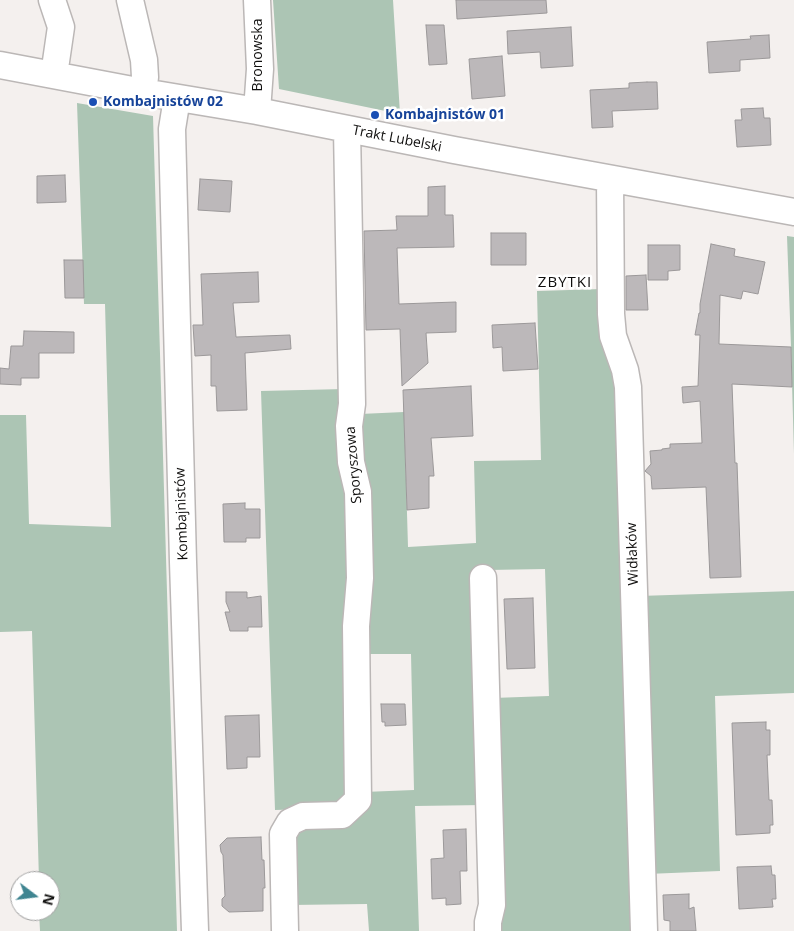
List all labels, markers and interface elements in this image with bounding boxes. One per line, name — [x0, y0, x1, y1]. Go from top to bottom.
street label: Bronowska — [250, 19, 266, 91]
place label: Kombajnistów 02 — [103, 94, 223, 110]
marker: Kombajnistów 02 — [87, 96, 99, 108]
place label: Kombajnistów 01 — [385, 107, 505, 123]
marker: Kombajnistów 01 — [369, 109, 381, 121]
street label: Trakt Lubelski — [351, 122, 443, 156]
district label: ZBYTKI — [537, 274, 593, 292]
street label: Sporyszowa — [342, 426, 366, 504]
street label: Kombajnistów — [172, 467, 192, 561]
street label: Widłaków — [624, 522, 642, 586]
north arrow — [10, 871, 60, 921]
text: N — [38, 892, 60, 908]

